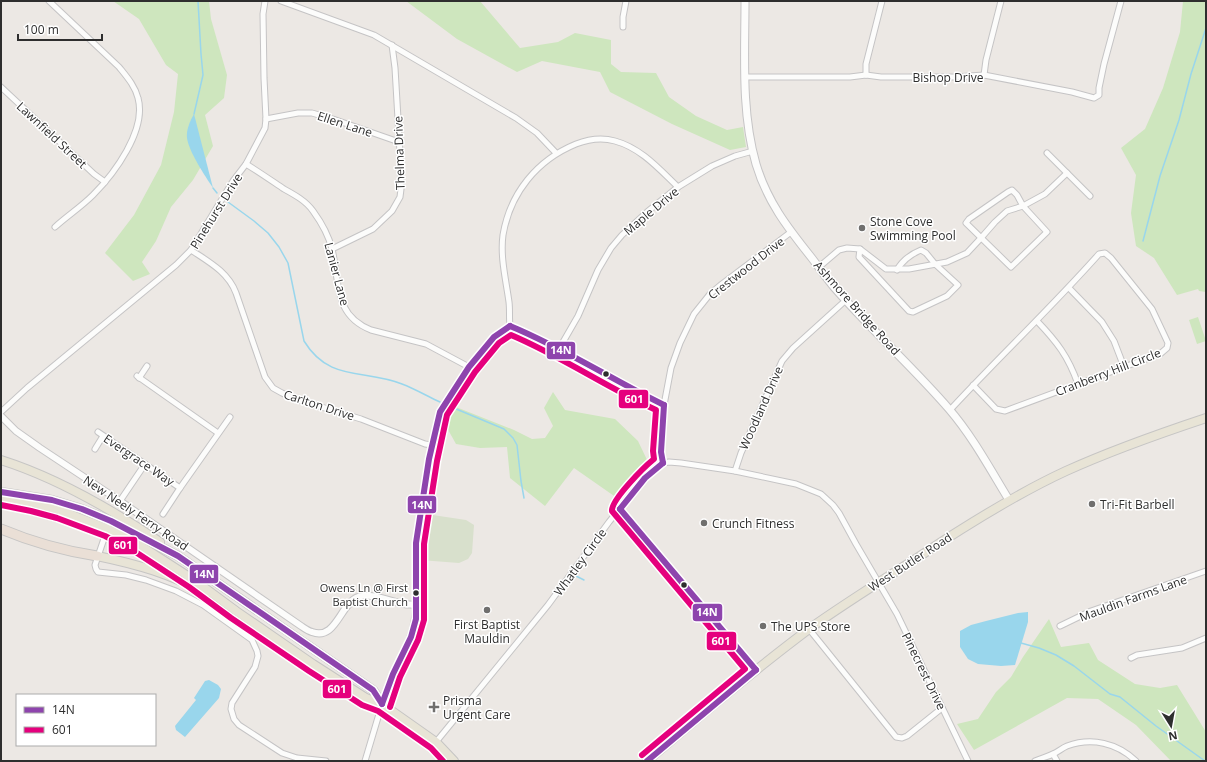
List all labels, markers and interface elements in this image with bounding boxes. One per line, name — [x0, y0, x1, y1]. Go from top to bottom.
scale bar — [18, 16, 102, 42]
text: 100 m — [24, 21, 59, 38]
street label: Bishop Drive — [913, 69, 984, 86]
street label: Lawnfield Street — [13, 98, 91, 172]
street label: Ellen Lane — [315, 107, 375, 141]
street label: Thelma Drive — [389, 115, 409, 190]
street label: Pinehurst Drive — [186, 170, 246, 252]
street label: Maple Drive — [620, 183, 682, 239]
place label: Stone Cove Swimming Pool — [870, 213, 956, 244]
marker: Stone Cove Swimming Pool — [857, 223, 867, 233]
street label: Crestwood Drive — [704, 233, 788, 303]
street label: Lanier Lane — [320, 240, 354, 308]
street label: Ashmore Bridge Road — [810, 257, 904, 359]
line badge: 14N — [546, 341, 576, 360]
text: 14N — [550, 342, 572, 357]
street label: Cranberry Hill Circle — [1053, 344, 1163, 400]
street label: Woodland Drive — [735, 363, 787, 452]
unlabelled marker — [601, 369, 611, 379]
street label: Carlton Drive — [281, 386, 357, 425]
line badge: 601 — [618, 389, 649, 409]
text: 601 — [625, 391, 643, 406]
street label: Evergrace Way — [100, 430, 178, 490]
street label: New Neely Ferry Road — [80, 471, 192, 555]
line badge: 14N — [407, 495, 437, 514]
place label: Tri-Fit Barbell — [1100, 496, 1174, 513]
text: 14N — [411, 497, 433, 512]
marker: Tri-Fit Barbell — [1087, 499, 1097, 509]
place label: Crunch Fitness — [712, 515, 795, 532]
marker: Crunch Fitness — [699, 518, 709, 528]
street label: Whatley Circle — [550, 525, 610, 599]
street label: West Butler Road — [865, 529, 955, 595]
line badge: 601 — [108, 536, 138, 555]
text: 601 — [114, 537, 132, 552]
line badge: 14N — [189, 564, 219, 584]
text: 14N — [193, 566, 215, 581]
street label: Mauldin Farms Lane — [1077, 571, 1189, 625]
place label: Owens Ln @ First Baptist Church — [320, 580, 408, 609]
unlabelled marker — [679, 580, 689, 590]
marker: Owens Ln @ First Baptist Church — [411, 588, 421, 598]
line badge: 14N — [692, 603, 723, 622]
text: 14N — [696, 604, 718, 619]
marker: First Baptist Mauldin — [482, 605, 492, 615]
place label: First Baptist Mauldin — [454, 616, 520, 647]
place label: The UPS Store — [771, 618, 850, 635]
marker: The UPS Store — [758, 621, 768, 631]
street label: Pinecrest Drive — [898, 629, 950, 713]
line badge: 601 — [706, 631, 737, 651]
text: 601 — [712, 633, 730, 648]
line badge: 601 — [322, 679, 352, 699]
text: 601 — [328, 681, 346, 696]
place label: Prisma Urgent Care — [443, 692, 511, 723]
legend — [16, 694, 156, 746]
text: 14N — [52, 701, 75, 718]
marker: Prisma Urgent Care — [428, 701, 440, 713]
north arrow — [1151, 706, 1191, 746]
text: 601 — [52, 721, 73, 738]
text: N — [1167, 728, 1179, 745]

